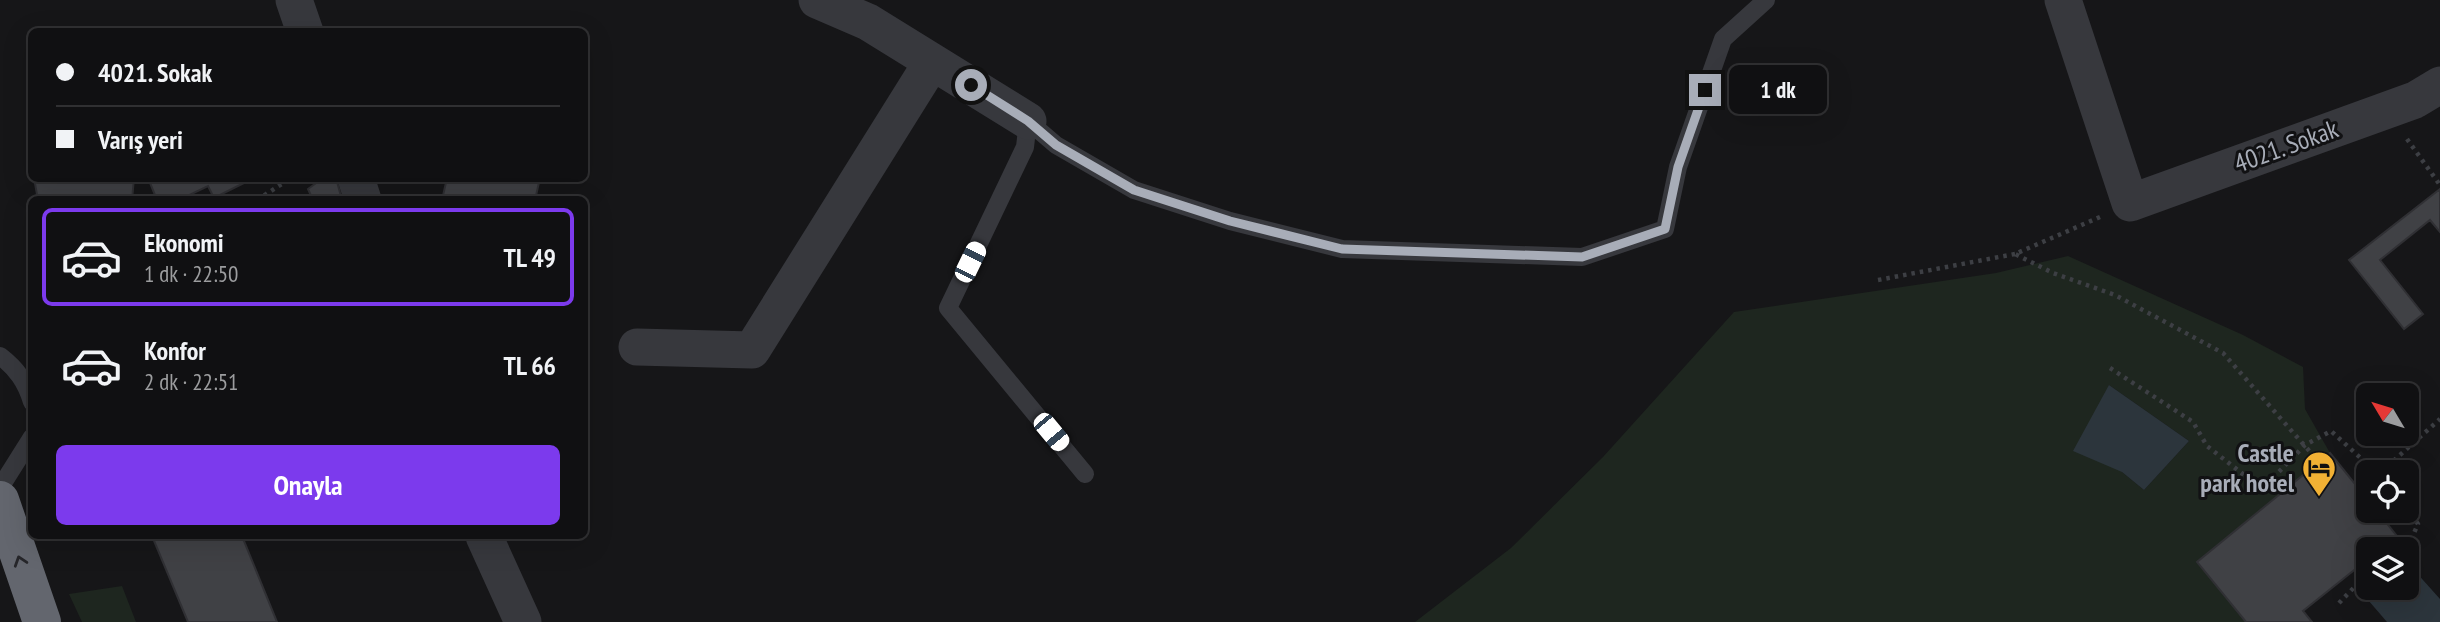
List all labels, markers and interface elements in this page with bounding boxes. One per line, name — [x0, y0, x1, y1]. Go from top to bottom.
text: 4021. Sokak — [98, 56, 212, 89]
callout: 1 dk — [1730, 66, 1828, 114]
route start — [955, 69, 987, 101]
route end — [1689, 74, 1721, 106]
text: 1 dk — [1760, 75, 1796, 104]
street label: 4021. Sokak — [2229, 112, 2342, 180]
text: Varış yeri — [98, 123, 183, 156]
icon: car — [60, 226, 123, 289]
text: Ekonomi — [144, 226, 224, 259]
car — [952, 239, 989, 285]
text: TL 49 — [504, 241, 556, 274]
text: 1 dk · 22:50 — [144, 259, 238, 288]
icon: car — [60, 334, 123, 397]
text: Konfor — [144, 334, 206, 367]
text: TL 66 — [504, 349, 556, 382]
text: 2 dk · 22:51 — [144, 367, 238, 396]
north arrow — [2356, 383, 2418, 446]
map controls — [2356, 383, 2419, 600]
car — [1030, 409, 1073, 455]
place label: Castle park hotel — [2200, 436, 2295, 499]
button: Onayla — [56, 445, 560, 525]
hotel icon: Castle park hotel — [2300, 449, 2338, 498]
button: locate — [2356, 460, 2419, 523]
button: layers — [2356, 537, 2419, 600]
one-way arrow — [14, 556, 28, 568]

